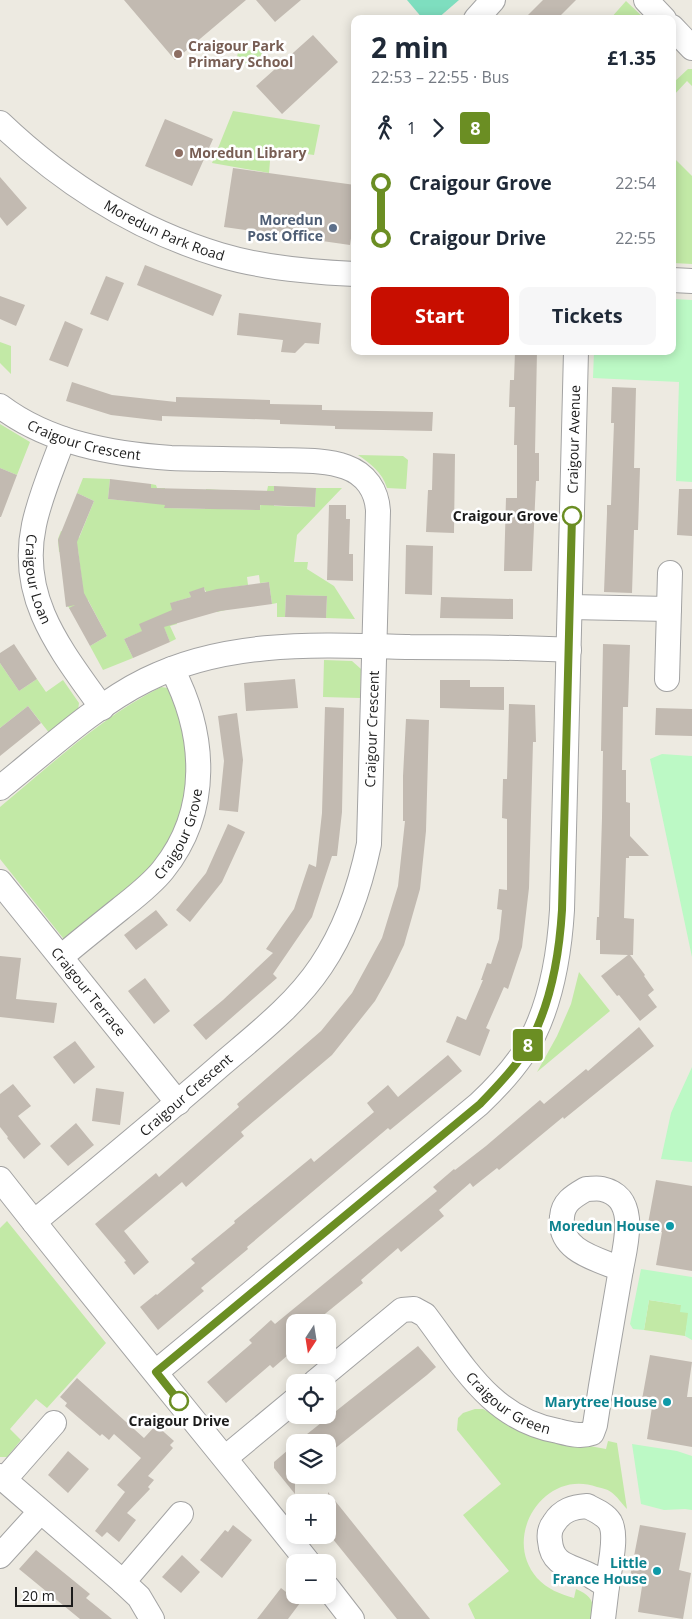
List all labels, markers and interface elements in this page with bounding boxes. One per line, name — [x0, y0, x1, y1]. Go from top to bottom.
text: 2 min — [371, 28, 449, 66]
place label: Craigour Park Primary School — [188, 36, 293, 71]
text: £1.35 — [607, 45, 656, 71]
marker: Craigour Park Primary School — [172, 48, 184, 60]
text: 22:53 – 22:55 · Bus — [371, 66, 509, 88]
icon: walk — [371, 114, 399, 142]
icon: forward — [424, 114, 452, 142]
text: 8 — [470, 116, 480, 140]
text: 1 — [407, 117, 416, 139]
place label: Moredun Library — [189, 143, 307, 162]
marker: Moredun Library — [173, 147, 185, 159]
text: Craigour Grove — [409, 170, 552, 196]
text: 22:54 — [615, 172, 656, 194]
street label: Moredun Park Road — [101, 195, 227, 265]
place label: Moredun Post Office — [247, 210, 323, 245]
marker: Moredun Post Office — [327, 222, 339, 234]
text: Craigour Drive — [409, 225, 546, 251]
text: 22:55 — [615, 227, 656, 249]
button: Start — [371, 287, 509, 345]
button: Tickets — [519, 287, 656, 345]
street label: Craigour Avenue — [562, 385, 584, 494]
street label: Craigour Crescent — [24, 415, 142, 464]
place label: Craigour Grove — [453, 506, 558, 525]
marker: Craigour Grove — [562, 506, 582, 526]
street label: Craigour Loan — [22, 533, 56, 627]
street label: Craigour Crescent — [360, 670, 383, 788]
street label: Craigour Grove — [149, 787, 206, 883]
street label: Craigour Terrace — [47, 943, 131, 1040]
line badge: 8 — [512, 1029, 544, 1061]
text: 8 — [523, 1033, 533, 1057]
street label: Craigour Crescent — [135, 1049, 236, 1140]
place label: Moredun House — [549, 1216, 660, 1235]
marker: Moredun House — [664, 1220, 676, 1232]
north arrow — [286, 1314, 336, 1364]
map controls — [286, 1314, 336, 1604]
street label: Craigour Green — [462, 1367, 553, 1438]
button: locate — [286, 1374, 336, 1424]
marker: Craigour Drive — [169, 1391, 189, 1411]
place label: Marytree House — [545, 1392, 657, 1411]
marker: Marytree House — [661, 1396, 673, 1408]
place label: Craigour Drive — [128, 1411, 230, 1430]
button: layers — [286, 1434, 336, 1484]
button: + — [286, 1494, 336, 1544]
place label: Little France House — [552, 1553, 647, 1588]
button: − — [286, 1554, 336, 1604]
marker: Little France House — [651, 1565, 663, 1577]
scale bar — [15, 1584, 72, 1607]
text: 20 m — [22, 1586, 55, 1605]

